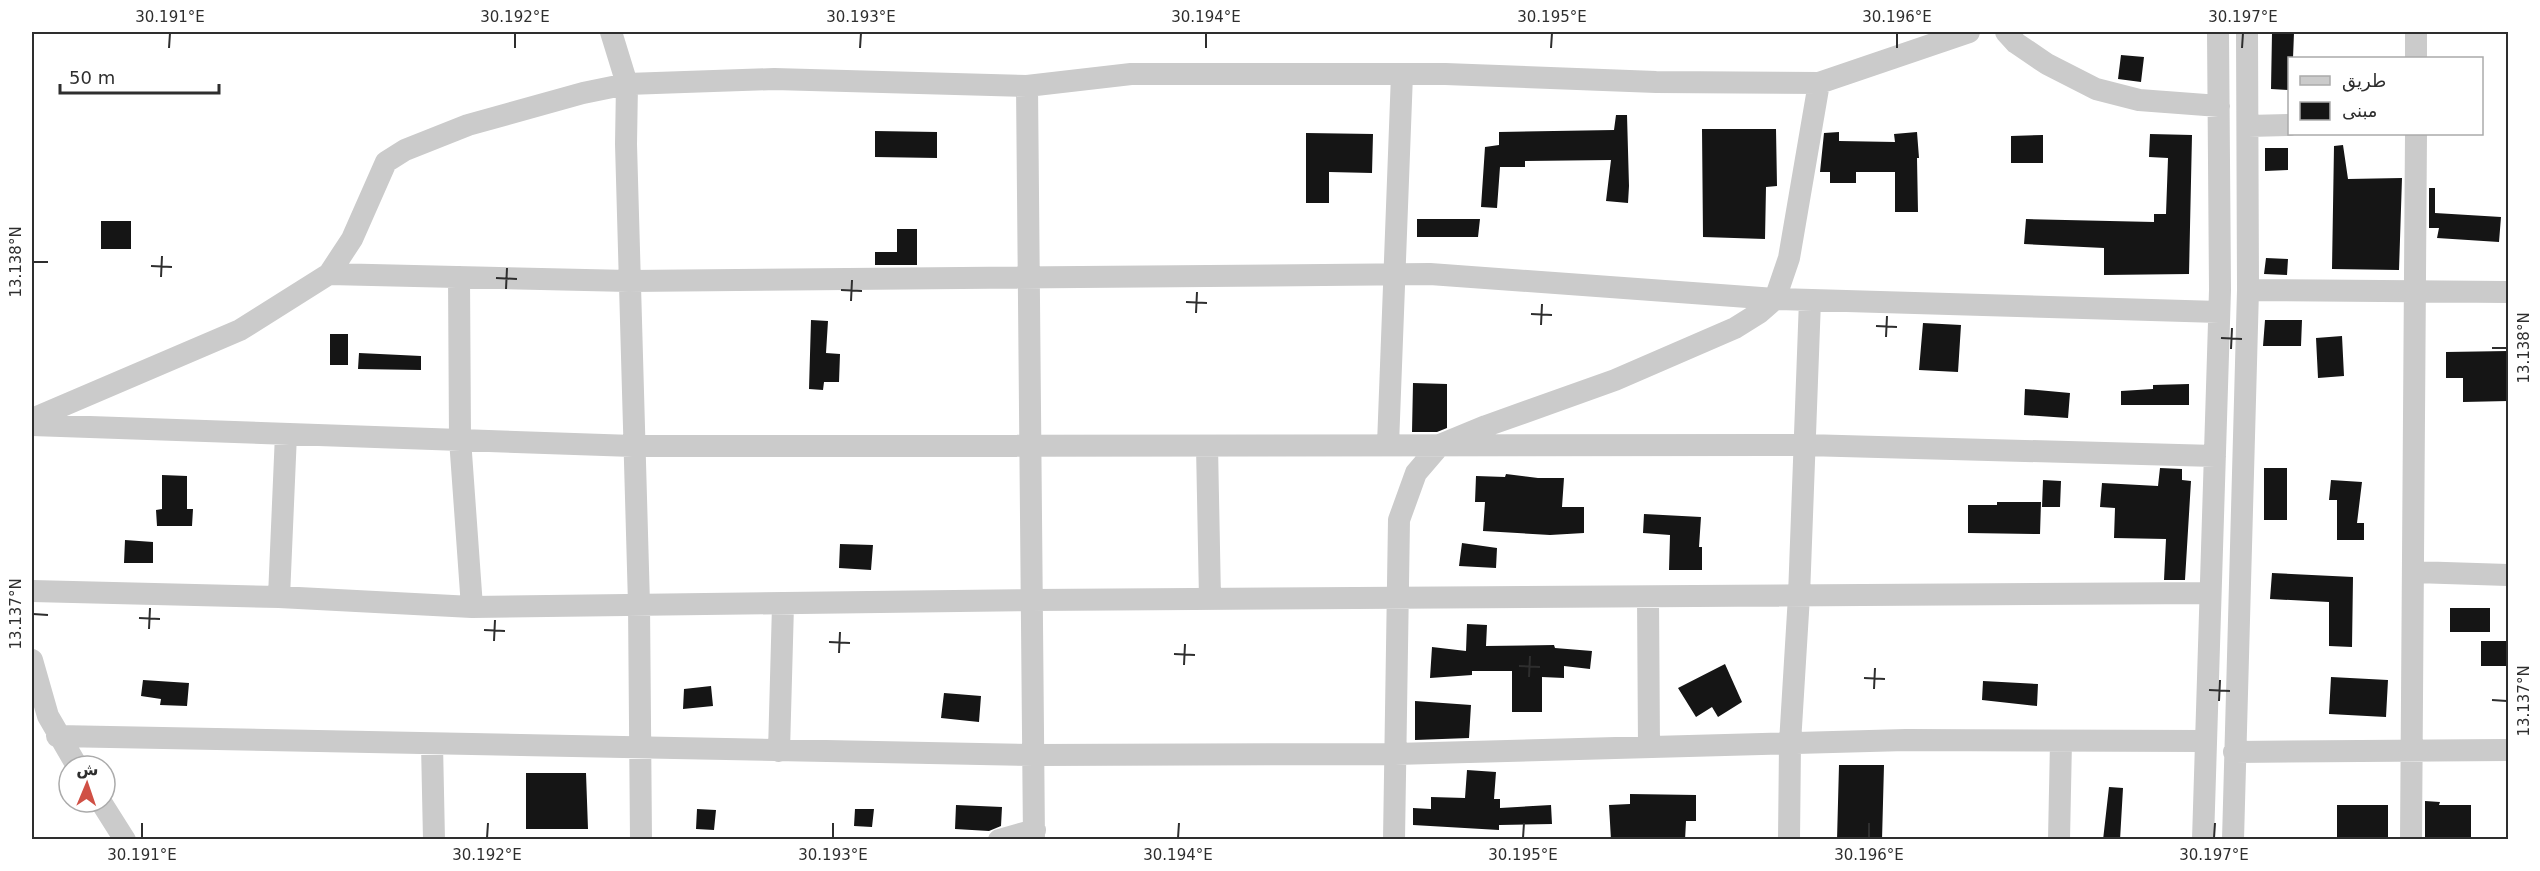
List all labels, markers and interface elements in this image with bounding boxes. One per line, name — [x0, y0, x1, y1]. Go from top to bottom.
text: 30.191°E — [135, 8, 205, 26]
text: 30.192°E — [480, 8, 550, 26]
text: 30.193°E — [826, 8, 896, 26]
text: 30.194°E — [1171, 8, 1241, 26]
text: 30.195°E — [1517, 8, 1587, 26]
text: 30.196°E — [1862, 8, 1932, 26]
text: 30.197°E — [2208, 8, 2278, 26]
scale bar — [60, 57, 219, 95]
legend — [2288, 57, 2483, 135]
text: 50 m — [69, 67, 115, 88]
text: طريق — [2342, 70, 2386, 92]
text: مبنى — [2342, 100, 2378, 121]
text: 13.138°N — [7, 226, 25, 298]
text: 13.138°N — [2515, 312, 2533, 384]
text: 13.137°N — [7, 578, 25, 650]
text: 13.137°N — [2515, 665, 2533, 737]
north arrow — [57, 754, 117, 814]
text: ش — [76, 760, 99, 779]
text: 30.191°E — [107, 846, 177, 864]
text: 30.192°E — [452, 846, 522, 864]
text: 30.193°E — [798, 846, 868, 864]
text: 30.194°E — [1143, 846, 1213, 864]
text: 30.195°E — [1488, 846, 1558, 864]
text: 30.196°E — [1834, 846, 1904, 864]
text: 30.197°E — [2179, 846, 2249, 864]

